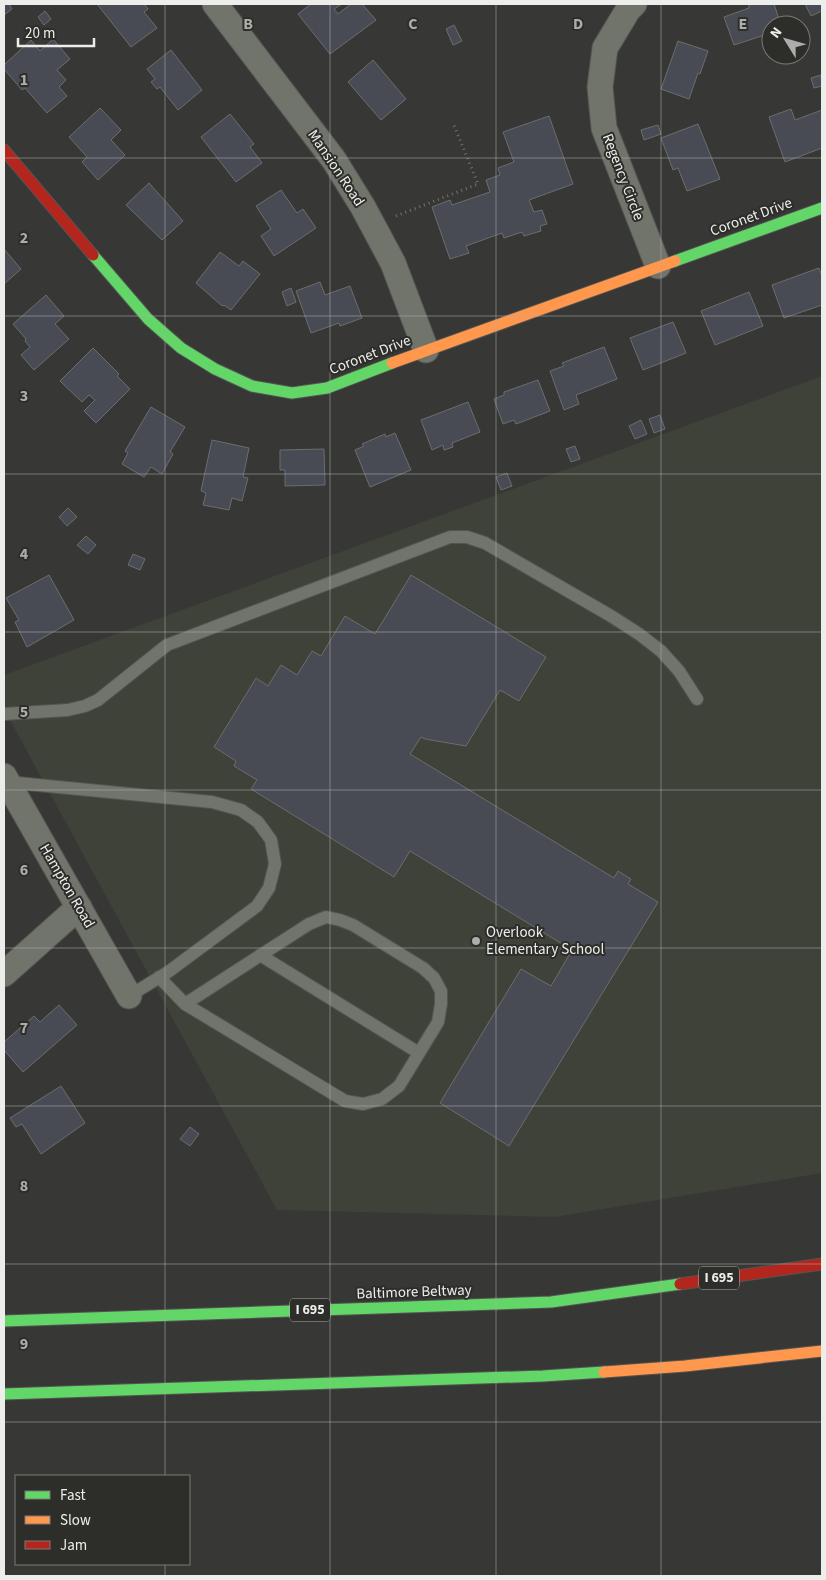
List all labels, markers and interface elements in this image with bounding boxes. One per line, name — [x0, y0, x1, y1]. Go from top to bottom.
text: B — [243, 13, 253, 35]
text: C — [408, 13, 418, 35]
text: D — [573, 13, 583, 35]
text: E — [739, 13, 747, 35]
scale bar — [18, 15, 94, 47]
north arrow — [761, 15, 811, 65]
text: 20 m — [25, 23, 55, 44]
text: N — [766, 23, 787, 43]
text: 1 — [20, 69, 28, 91]
street label: Mansion Road — [303, 126, 369, 210]
street label: Regency Circle — [597, 131, 649, 223]
street label: Coronet Drive — [707, 192, 795, 242]
text: 2 — [20, 227, 28, 249]
street label: Coronet Drive — [326, 330, 414, 380]
text: 3 — [20, 385, 28, 407]
text: 4 — [20, 543, 29, 565]
text: 5 — [20, 701, 28, 723]
street label: Hampton Road — [34, 840, 100, 932]
text: 6 — [20, 859, 28, 881]
place label: Overlook Elementary School — [486, 922, 604, 960]
marker: Overlook Elementary School — [470, 935, 482, 947]
text: 7 — [20, 1017, 28, 1039]
text: 8 — [20, 1175, 28, 1197]
road number: I 695 — [699, 1266, 739, 1290]
street label: Baltimore Beltway — [356, 1279, 472, 1305]
road number: I 695 — [290, 1298, 330, 1322]
text: 9 — [20, 1333, 28, 1355]
legend — [15, 1475, 190, 1565]
text: Fast — [60, 1485, 86, 1506]
text: Slow — [60, 1510, 91, 1531]
text: Jam — [60, 1535, 87, 1556]

